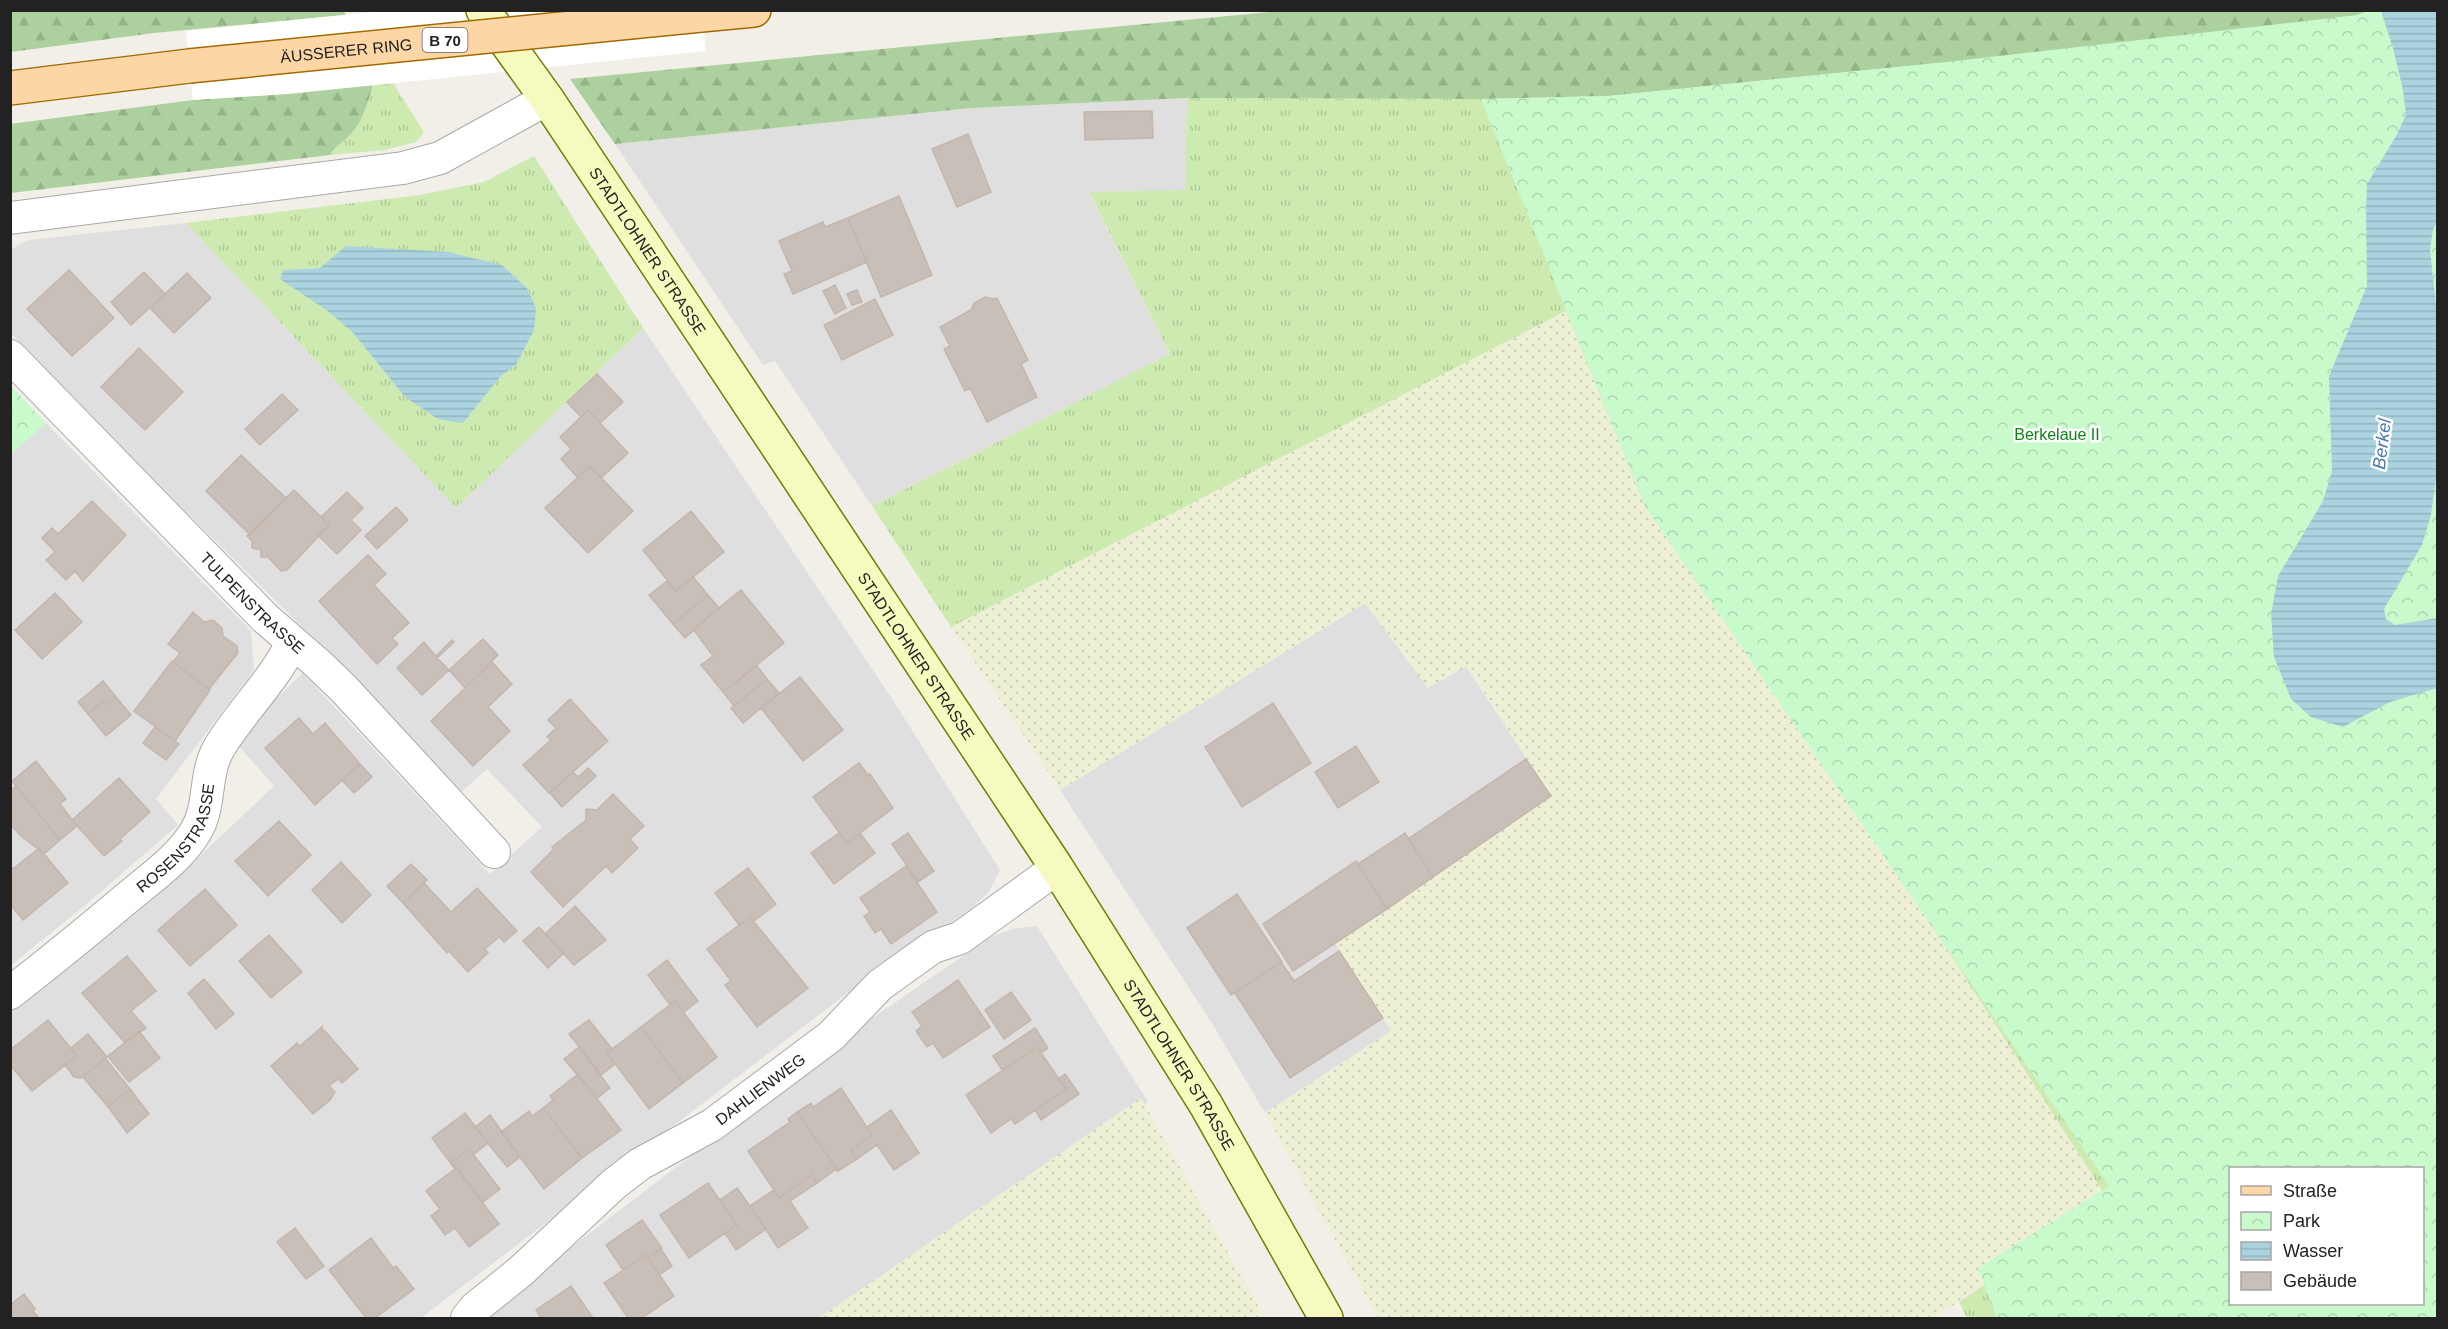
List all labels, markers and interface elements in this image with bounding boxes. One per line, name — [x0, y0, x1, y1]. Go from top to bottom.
road number: B 70 — [422, 28, 468, 52]
street label: ÄUSSERER RING — [279, 35, 413, 65]
street label: STADTLOHNER STRASSE — [586, 164, 709, 338]
water label: Berkel — [2369, 416, 2395, 471]
park label: Berkelaue II — [2014, 426, 2100, 443]
street label: TULPENSTRASSE — [197, 549, 308, 657]
street label: STADTLOHNER STRASSE — [855, 569, 978, 743]
street label: ROSENSTRASSE — [133, 782, 217, 896]
street label: STADTLOHNER STRASSE — [1121, 976, 1238, 1153]
street label: DAHLIENWEG — [712, 1050, 808, 1128]
legend — [2229, 1167, 2424, 1305]
text: Straße — [2283, 1181, 2337, 1201]
text: Park — [2283, 1211, 2321, 1231]
text: Wasser — [2283, 1241, 2343, 1261]
text: Gebäude — [2283, 1271, 2357, 1291]

